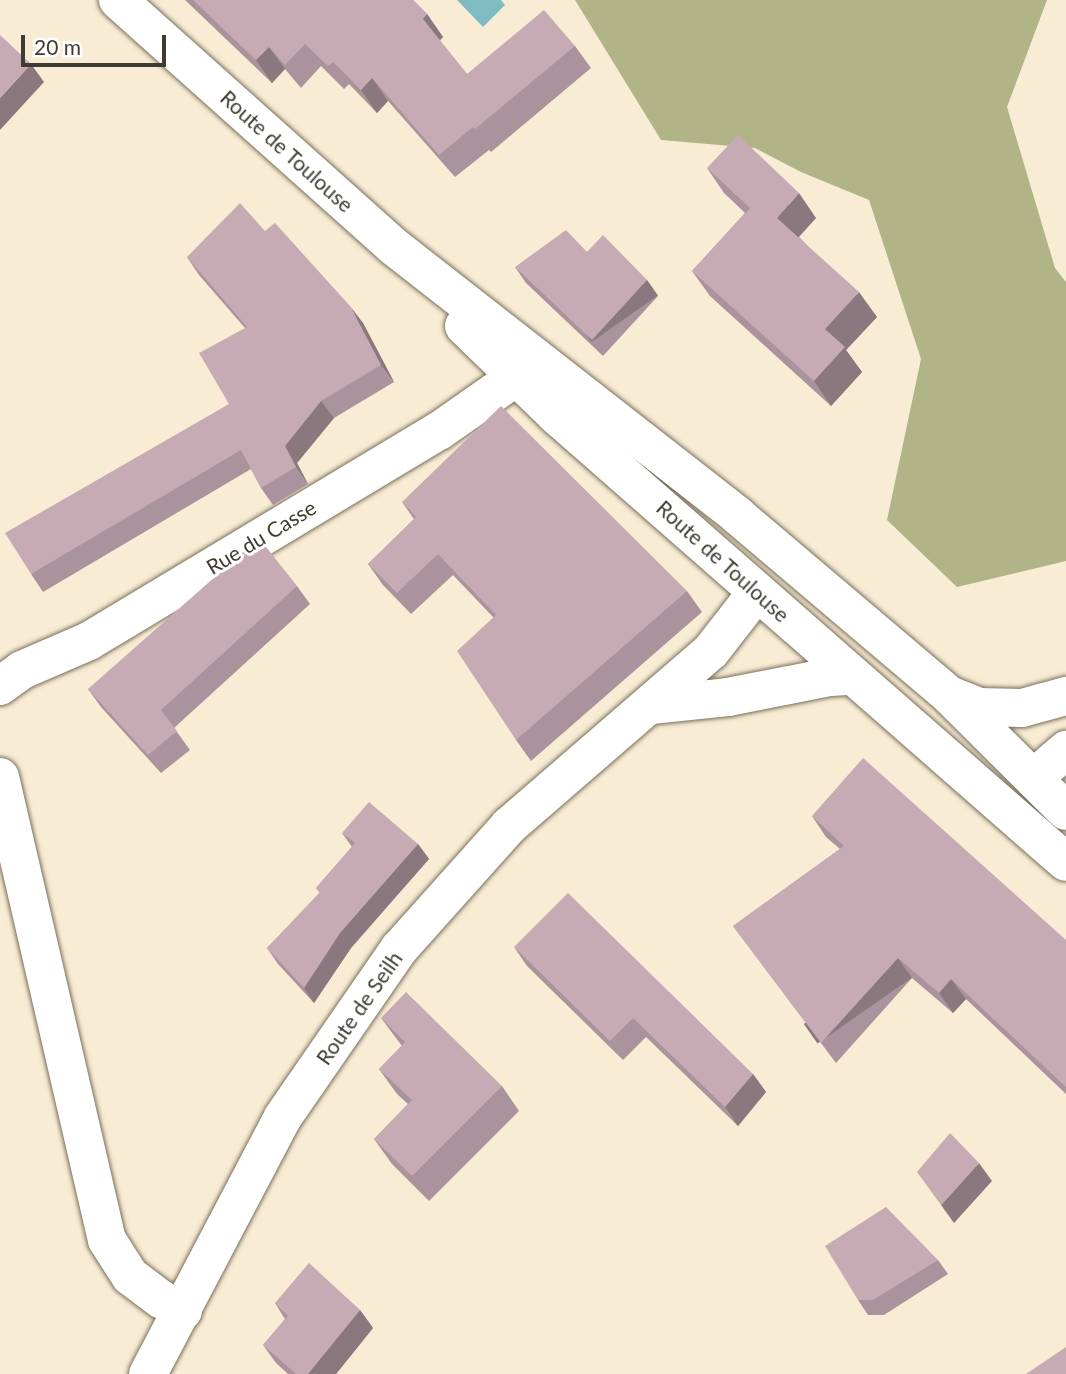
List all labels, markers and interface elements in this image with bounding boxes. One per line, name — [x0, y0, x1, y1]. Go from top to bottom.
scale bar — [24, 21, 170, 65]
text: 20 m — [34, 34, 81, 59]
street label: Route de Toulouse — [215, 85, 359, 217]
street label: Rue du Casse — [202, 494, 320, 580]
street label: Route de Toulouse — [651, 495, 795, 627]
street label: Route de Seilh — [311, 947, 407, 1069]

